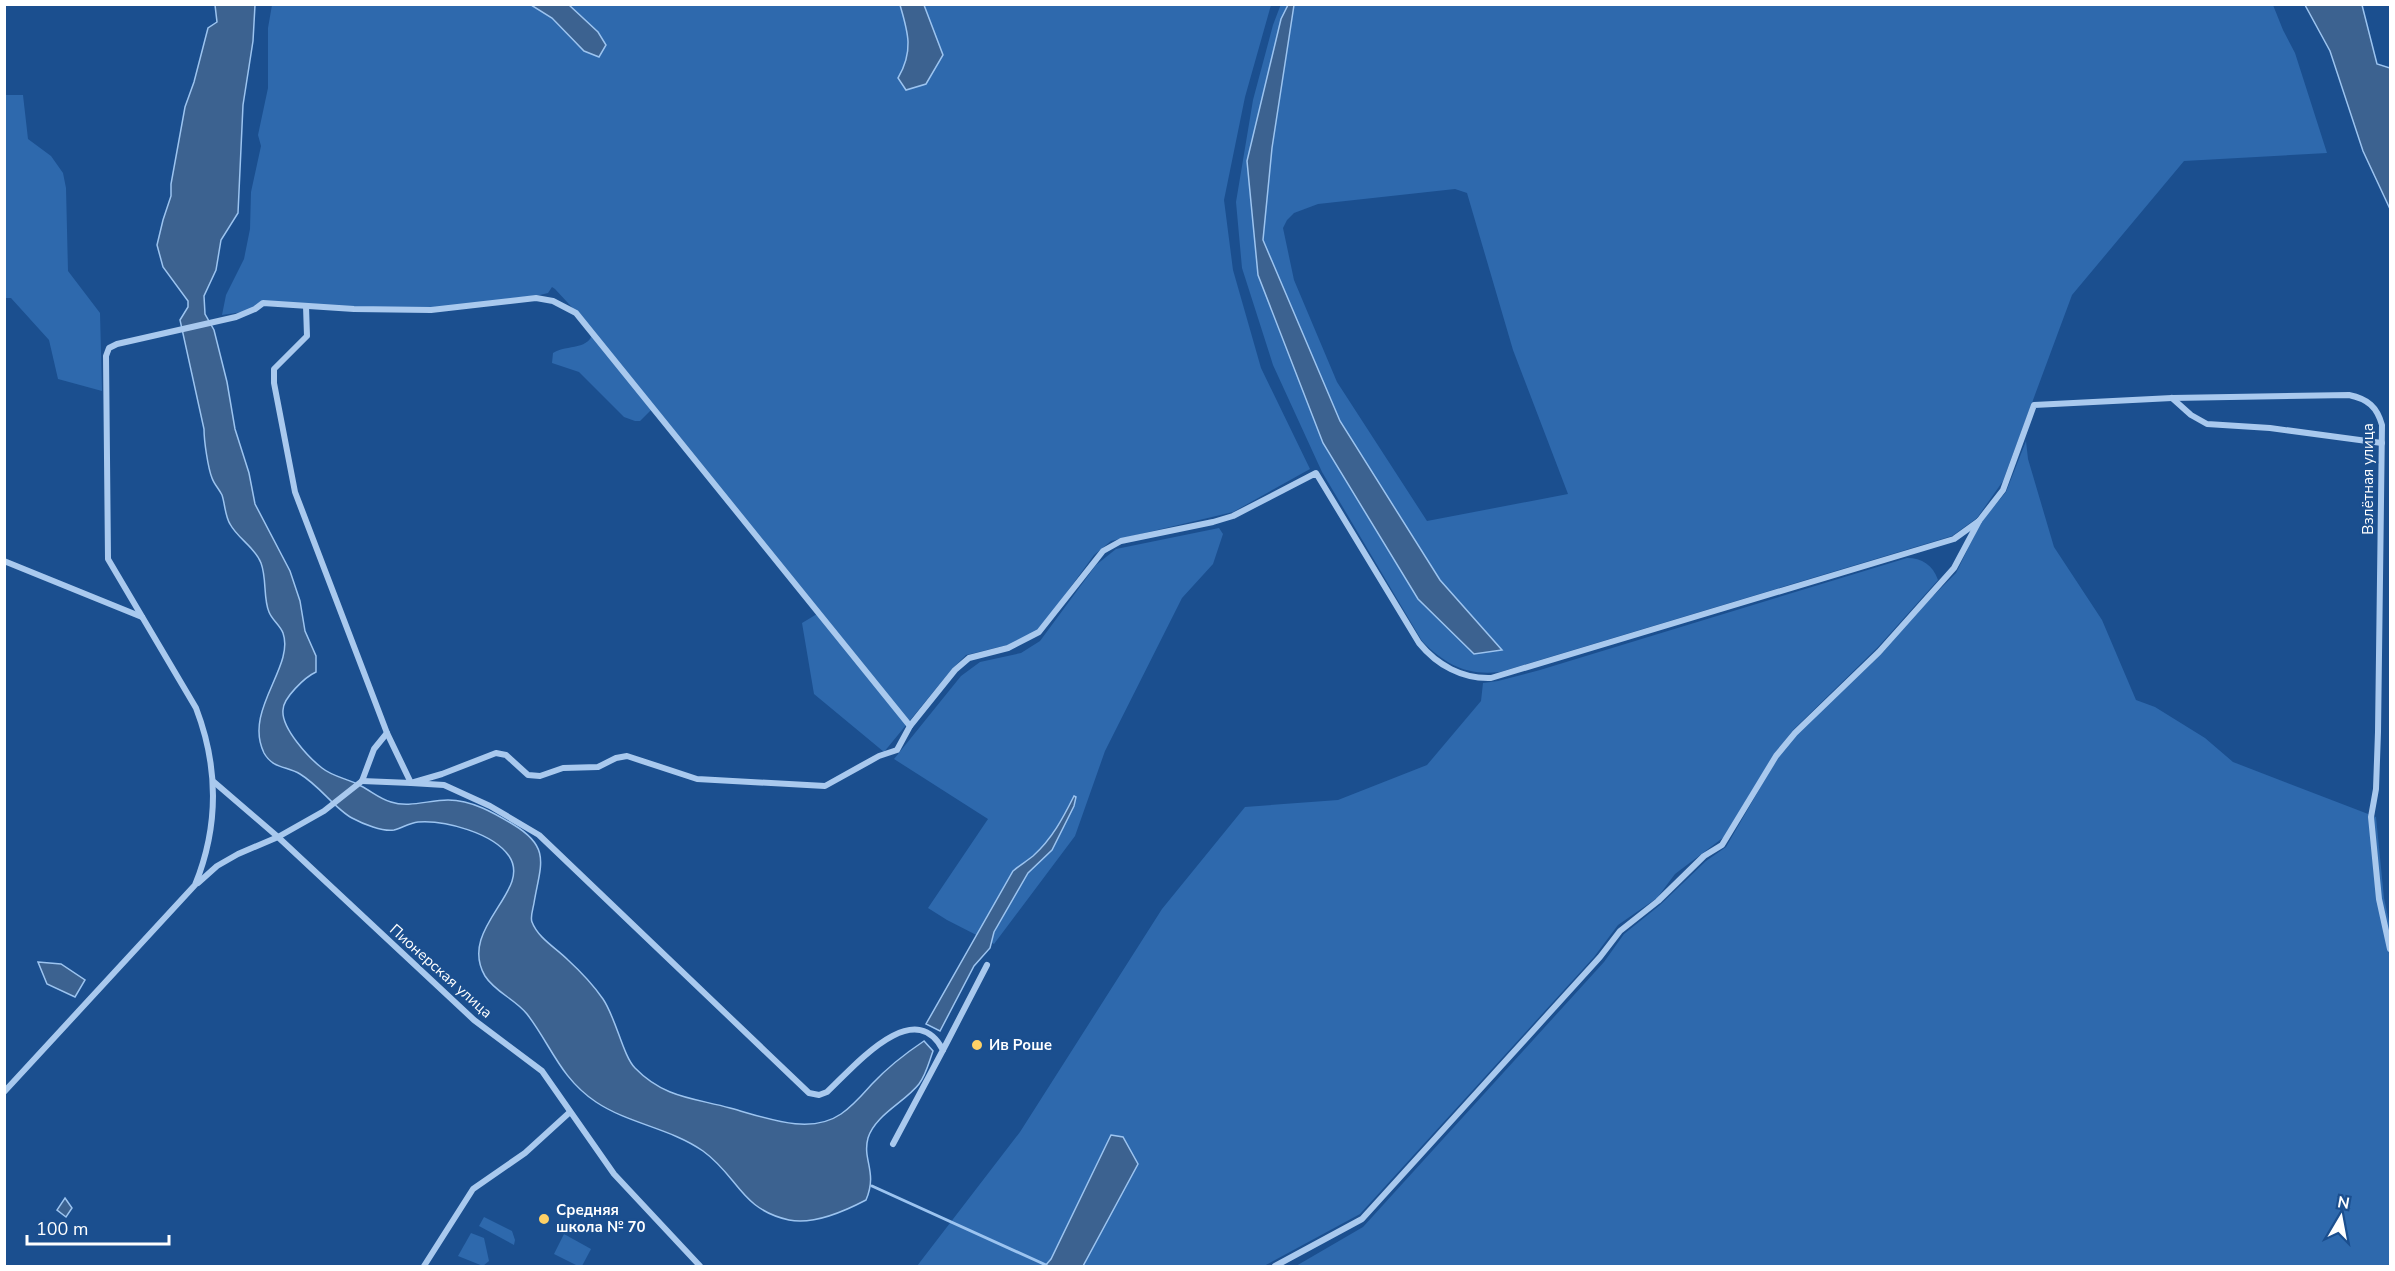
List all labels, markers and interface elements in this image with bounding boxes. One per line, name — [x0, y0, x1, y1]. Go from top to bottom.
street label: Взлётная улица — [2358, 423, 2378, 535]
street label: Пионерская улица — [386, 920, 496, 1022]
place label: Ив Роше — [989, 1035, 1052, 1055]
marker: Ив Роше — [970, 1038, 984, 1052]
north arrow — [2311, 1187, 2371, 1247]
text: N — [2336, 1191, 2351, 1215]
place label: Средняя школа № 70 — [556, 1200, 646, 1237]
scale bar — [27, 1208, 170, 1246]
marker: Средняя школа № 70 — [537, 1212, 551, 1226]
text: 100 m — [36, 1217, 88, 1241]

